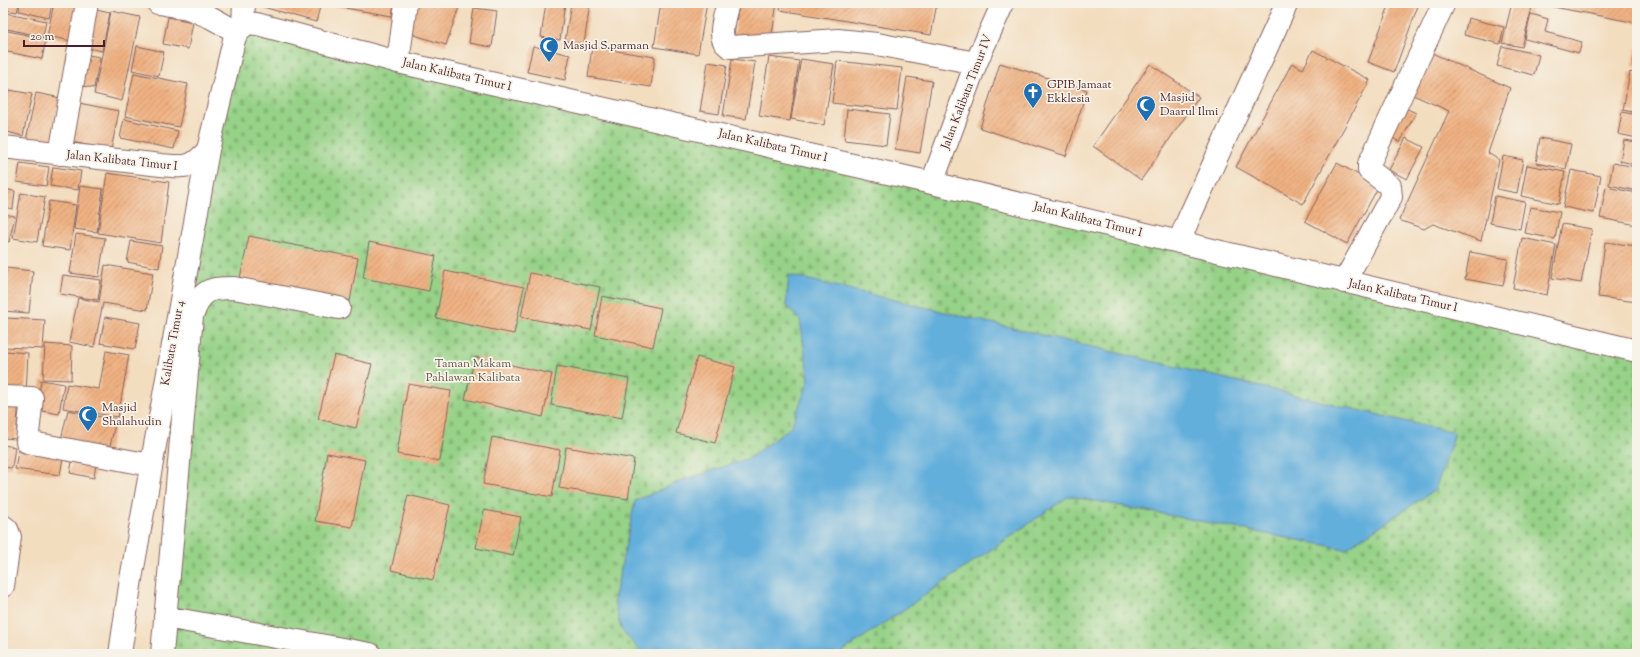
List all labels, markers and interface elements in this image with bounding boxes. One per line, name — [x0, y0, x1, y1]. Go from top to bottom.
scale bar — [24, 22, 104, 48]
text: 20 m — [30, 28, 55, 46]
street label: Jalan Kalibata Timur IV — [937, 32, 997, 153]
mosque icon: Masjid S.parman — [538, 35, 560, 63]
place label: Masjid S.parman — [563, 37, 649, 55]
street label: Jalan Kalibata Timur I — [400, 53, 513, 96]
place label: GPIB Jamaat Ekklesia — [1047, 76, 1112, 108]
church icon: GPIB Jamaat Ekklesia — [1022, 81, 1044, 109]
place label: Masjid Daarul Ilmi — [1160, 89, 1219, 121]
mosque icon: Masjid Daarul Ilmi — [1135, 94, 1157, 122]
street label: Jalan Kalibata Timur I — [716, 124, 829, 167]
street label: Jalan Kalibata Timur I — [65, 146, 178, 176]
street label: Jalan Kalibata Timur I — [1031, 198, 1144, 242]
street label: Jalan Kalibata Timur I — [1346, 274, 1459, 317]
street label: Kalibata Timur 4 — [157, 299, 189, 387]
park label: Taman Makam Pahlawan Kalibata — [426, 355, 521, 387]
place label: Masjid Shalahudin — [102, 399, 162, 431]
mosque icon: Masjid Shalahudin — [77, 404, 99, 432]

